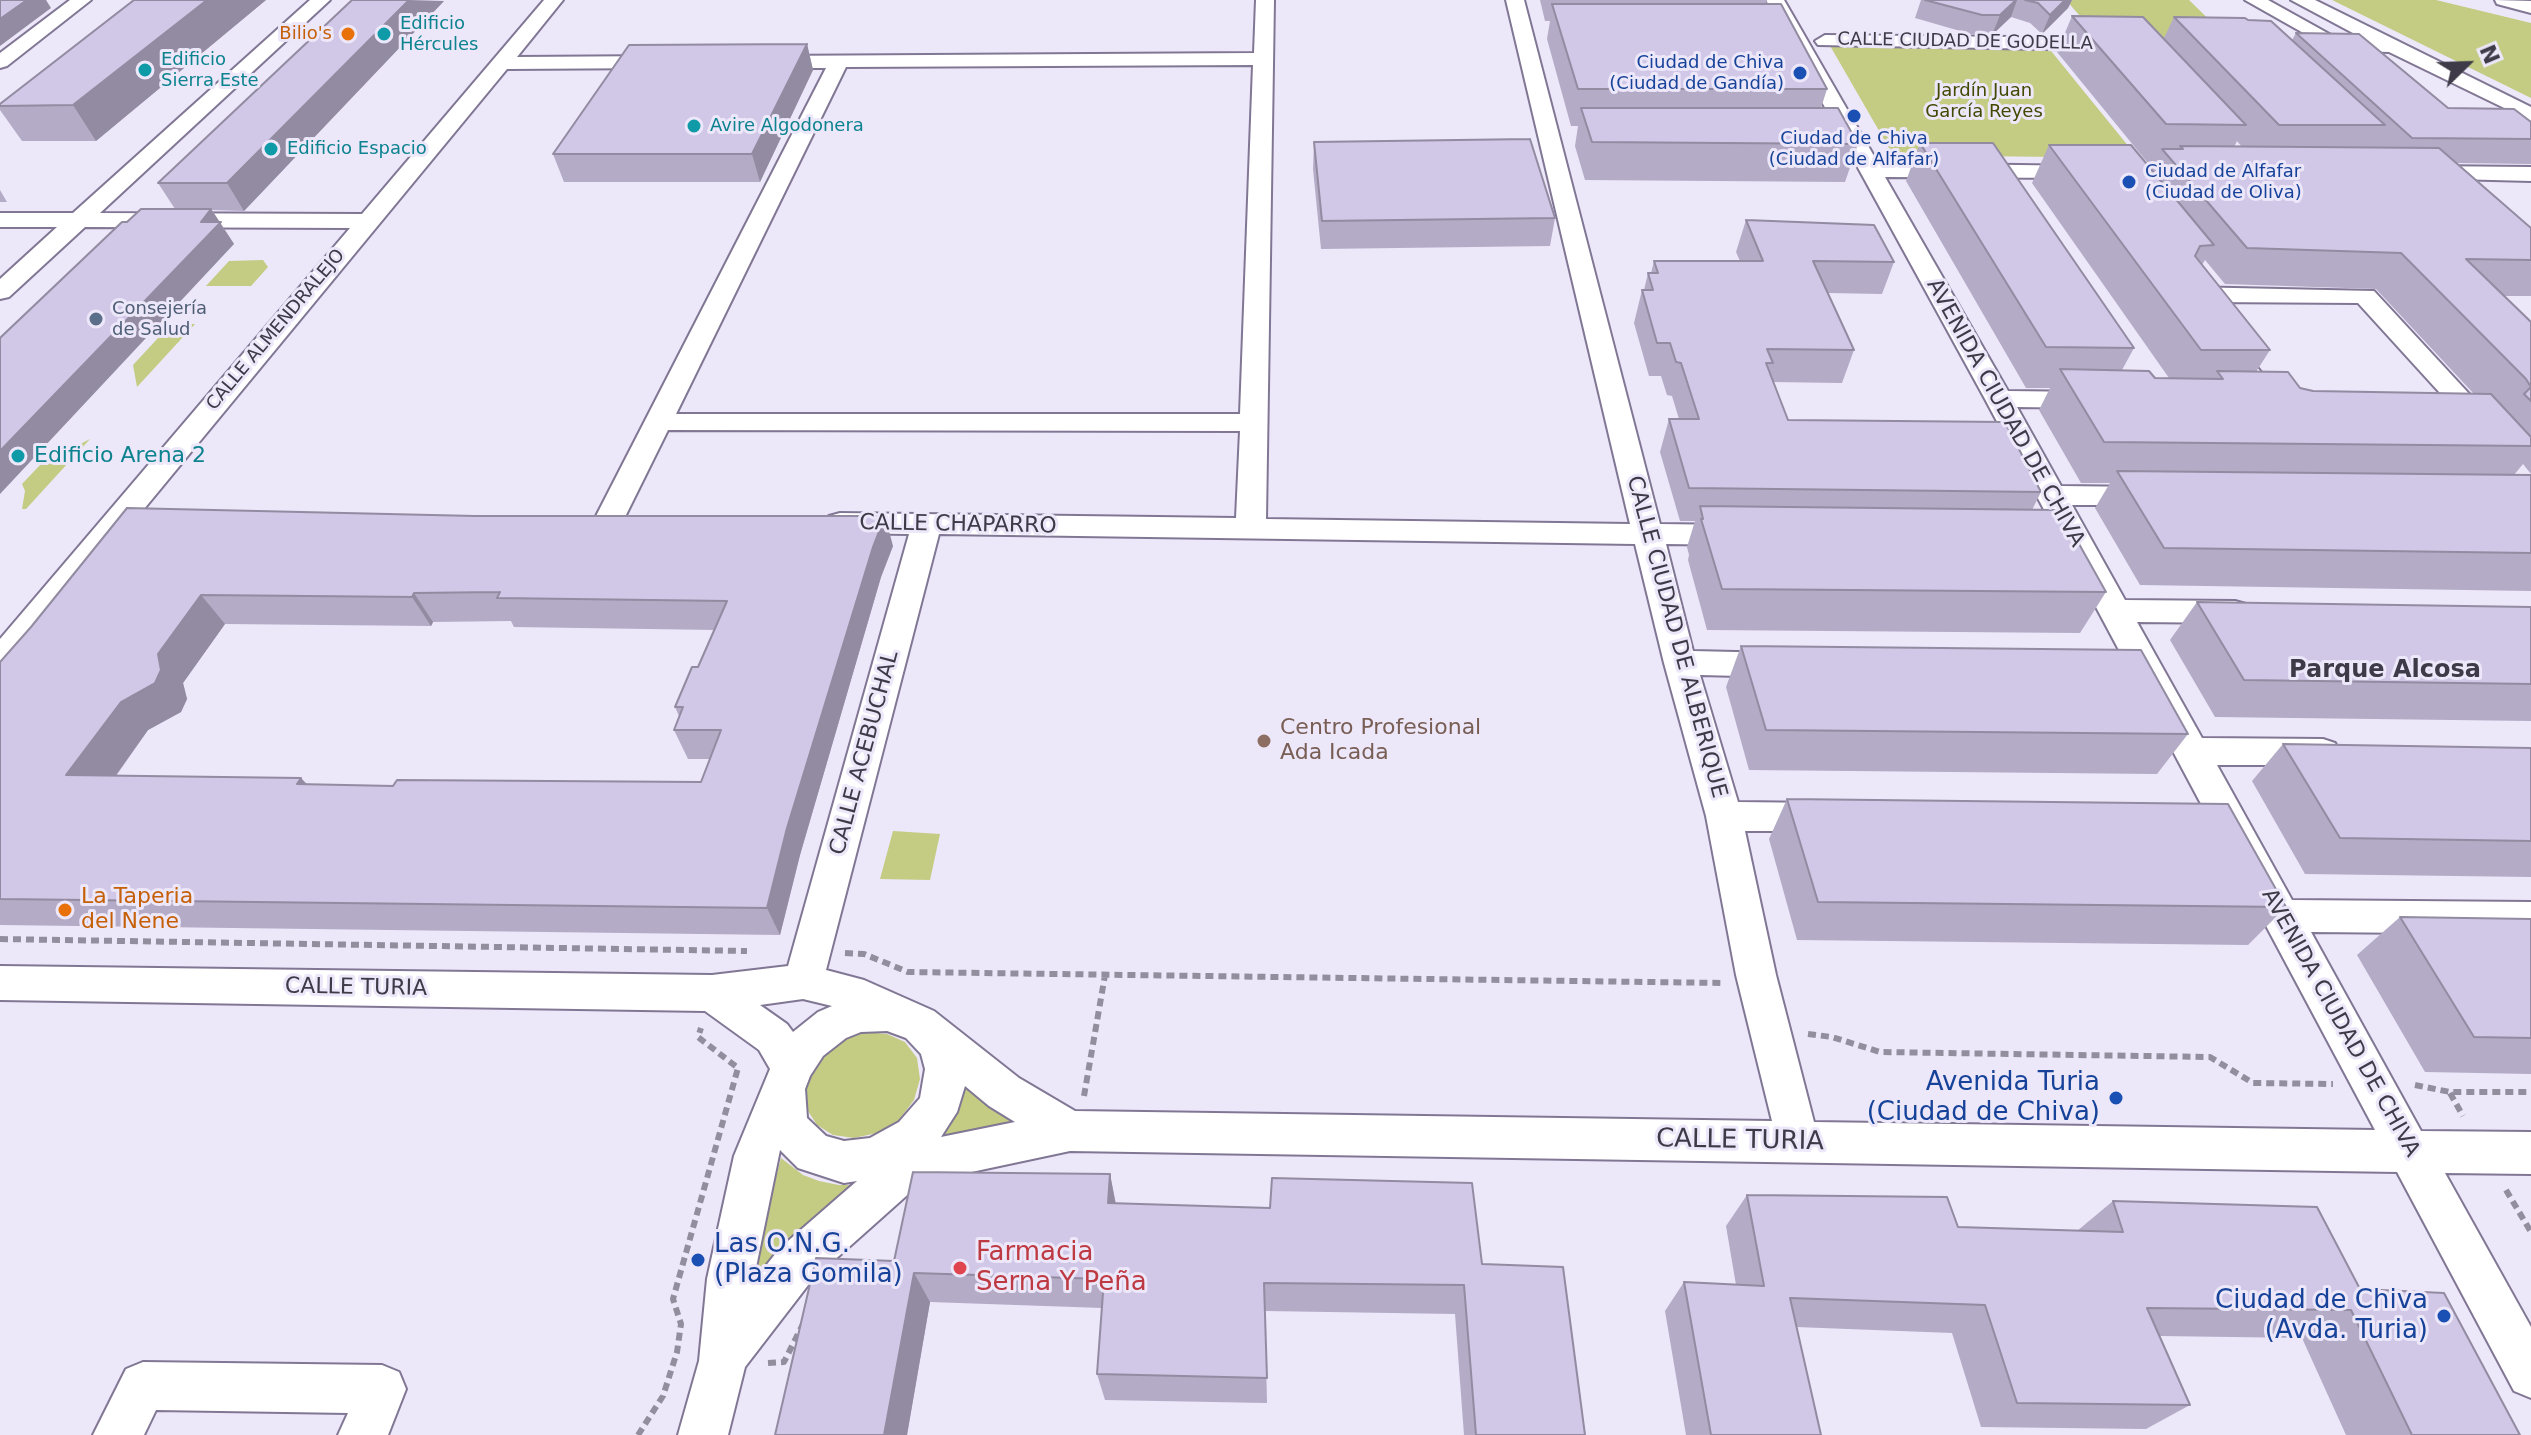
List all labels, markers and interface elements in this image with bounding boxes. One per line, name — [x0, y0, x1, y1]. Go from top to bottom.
place label: Edificio Hércules — [400, 13, 478, 56]
place label: Bilio's — [279, 23, 332, 45]
north arrow — [2427, 24, 2507, 104]
marker: Bilio's — [339, 25, 357, 43]
marker: Edificio Hércules — [375, 25, 393, 43]
street label: CALLE CIUDAD DE GODELLA — [1837, 29, 2093, 55]
text: N — [2474, 41, 2505, 68]
place label: Edificio Sierra Este — [161, 49, 259, 92]
place label: Ciudad de Chiva (Ciudad de Gandía) — [1609, 52, 1784, 94]
marker: Edificio Sierra Este — [136, 61, 154, 79]
marker: Ciudad de Chiva (Ciudad de Gandía) — [1791, 64, 1809, 82]
park label: Jardín Juan García Reyes — [1925, 80, 2043, 122]
marker: Ciudad de Chiva (Ciudad de Alfafar) — [1845, 107, 1863, 125]
place label: Avire Algodonera — [710, 115, 864, 137]
marker: Avire Algodonera — [685, 117, 703, 135]
place label: Ciudad de Chiva (Ciudad de Alfafar) — [1769, 128, 1939, 170]
place label: Edificio Espacio — [287, 138, 427, 160]
marker: Edificio Espacio — [262, 140, 280, 158]
place label: Ciudad de Alfafar (Ciudad de Oliva) — [2145, 161, 2302, 204]
marker: Ciudad de Alfafar (Ciudad de Oliva) — [2120, 173, 2138, 191]
street label: CALLE ALMENDRALEJO — [202, 245, 350, 415]
street label: AVENIDA CIUDAD DE CHIVA — [1920, 274, 2090, 552]
place label: Consejería de Salud — [112, 298, 207, 340]
marker: Consejería de Salud — [87, 310, 105, 328]
place label: Edificio Arena 2 — [34, 443, 206, 469]
marker: Edificio Arena 2 — [9, 447, 27, 465]
street label: CALLE CIUDAD DE ALBERIQUE — [1620, 473, 1732, 801]
street label: CALLE CHAPARRO — [859, 510, 1057, 540]
street label: CALLE ACEBUCHAL — [825, 648, 905, 858]
district label: Parque Alcosa — [2289, 657, 2481, 685]
place label: Centro Profesional Ada Icada — [1280, 715, 1481, 766]
marker: Centro Profesional Ada Icada — [1255, 732, 1273, 750]
place label: La Taperia del Nene — [81, 884, 193, 936]
street label: AVENIDA CIUDAD DE CHIVA — [2255, 884, 2425, 1162]
marker: La Taperia del Nene — [56, 901, 74, 919]
street label: CALLE TURIA — [285, 974, 427, 1002]
place label: Avenida Turia (Ciudad de Chiva) — [1867, 1067, 2100, 1128]
marker: Avenida Turia (Ciudad de Chiva) — [2107, 1089, 2125, 1107]
street label: CALLE TURIA — [1656, 1124, 1824, 1158]
place label: Las O.N.G. (Plaza Gomila) — [714, 1229, 903, 1290]
place label: Farmacia Serna Y Peña — [976, 1237, 1147, 1298]
marker: Las O.N.G. (Plaza Gomila) — [689, 1251, 707, 1269]
marker: Farmacia Serna Y Peña — [951, 1259, 969, 1277]
place label: Ciudad de Chiva (Avda. Turia) — [2215, 1285, 2428, 1346]
marker: Ciudad de Chiva (Avda. Turia) — [2435, 1307, 2453, 1325]

